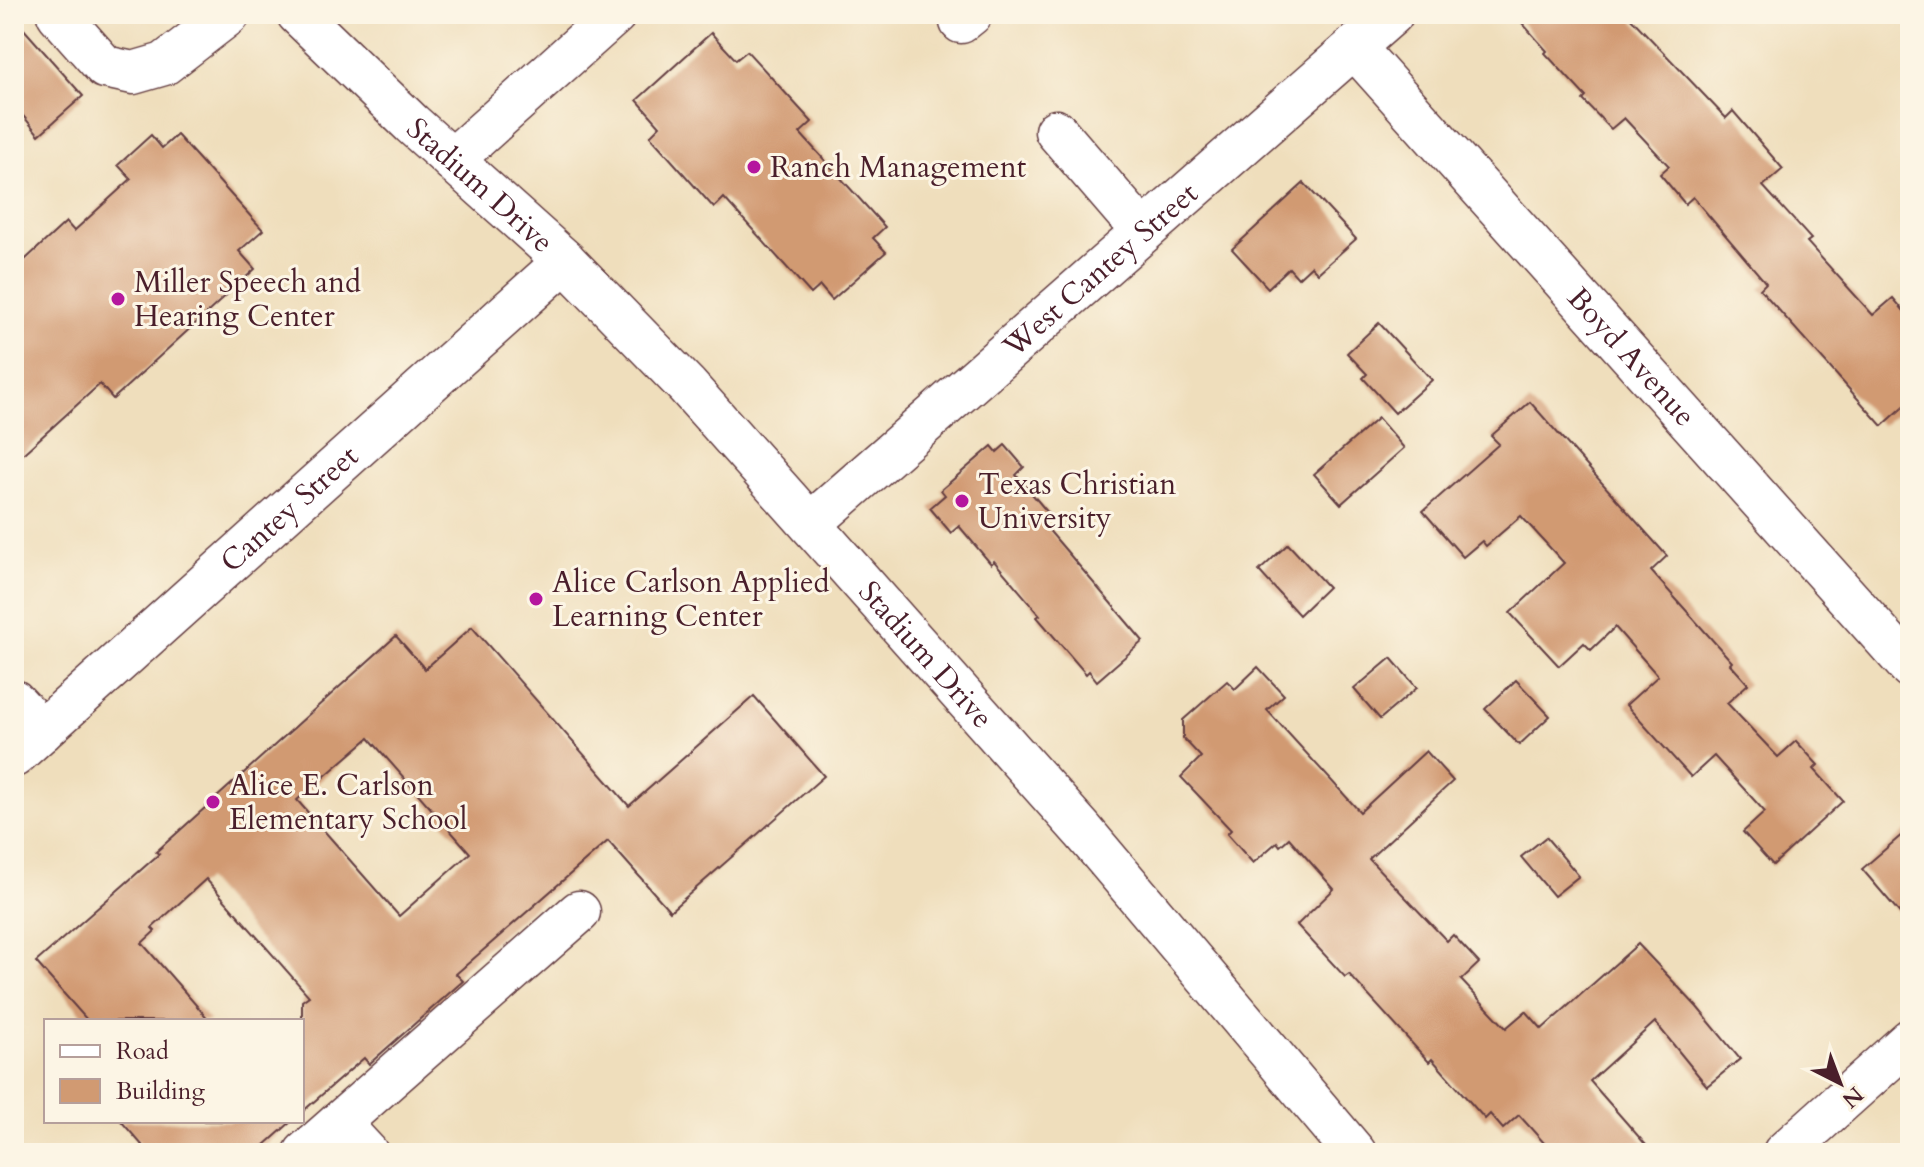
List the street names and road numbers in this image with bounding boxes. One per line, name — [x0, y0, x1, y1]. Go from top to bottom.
street label: Stadium Drive — [398, 109, 562, 262]
street label: West Cantey Street — [994, 173, 1207, 367]
street label: Boyd Avenue — [1558, 279, 1705, 435]
street label: Cantey Street — [212, 436, 368, 582]
street label: Stadium Drive — [849, 572, 1002, 737]

